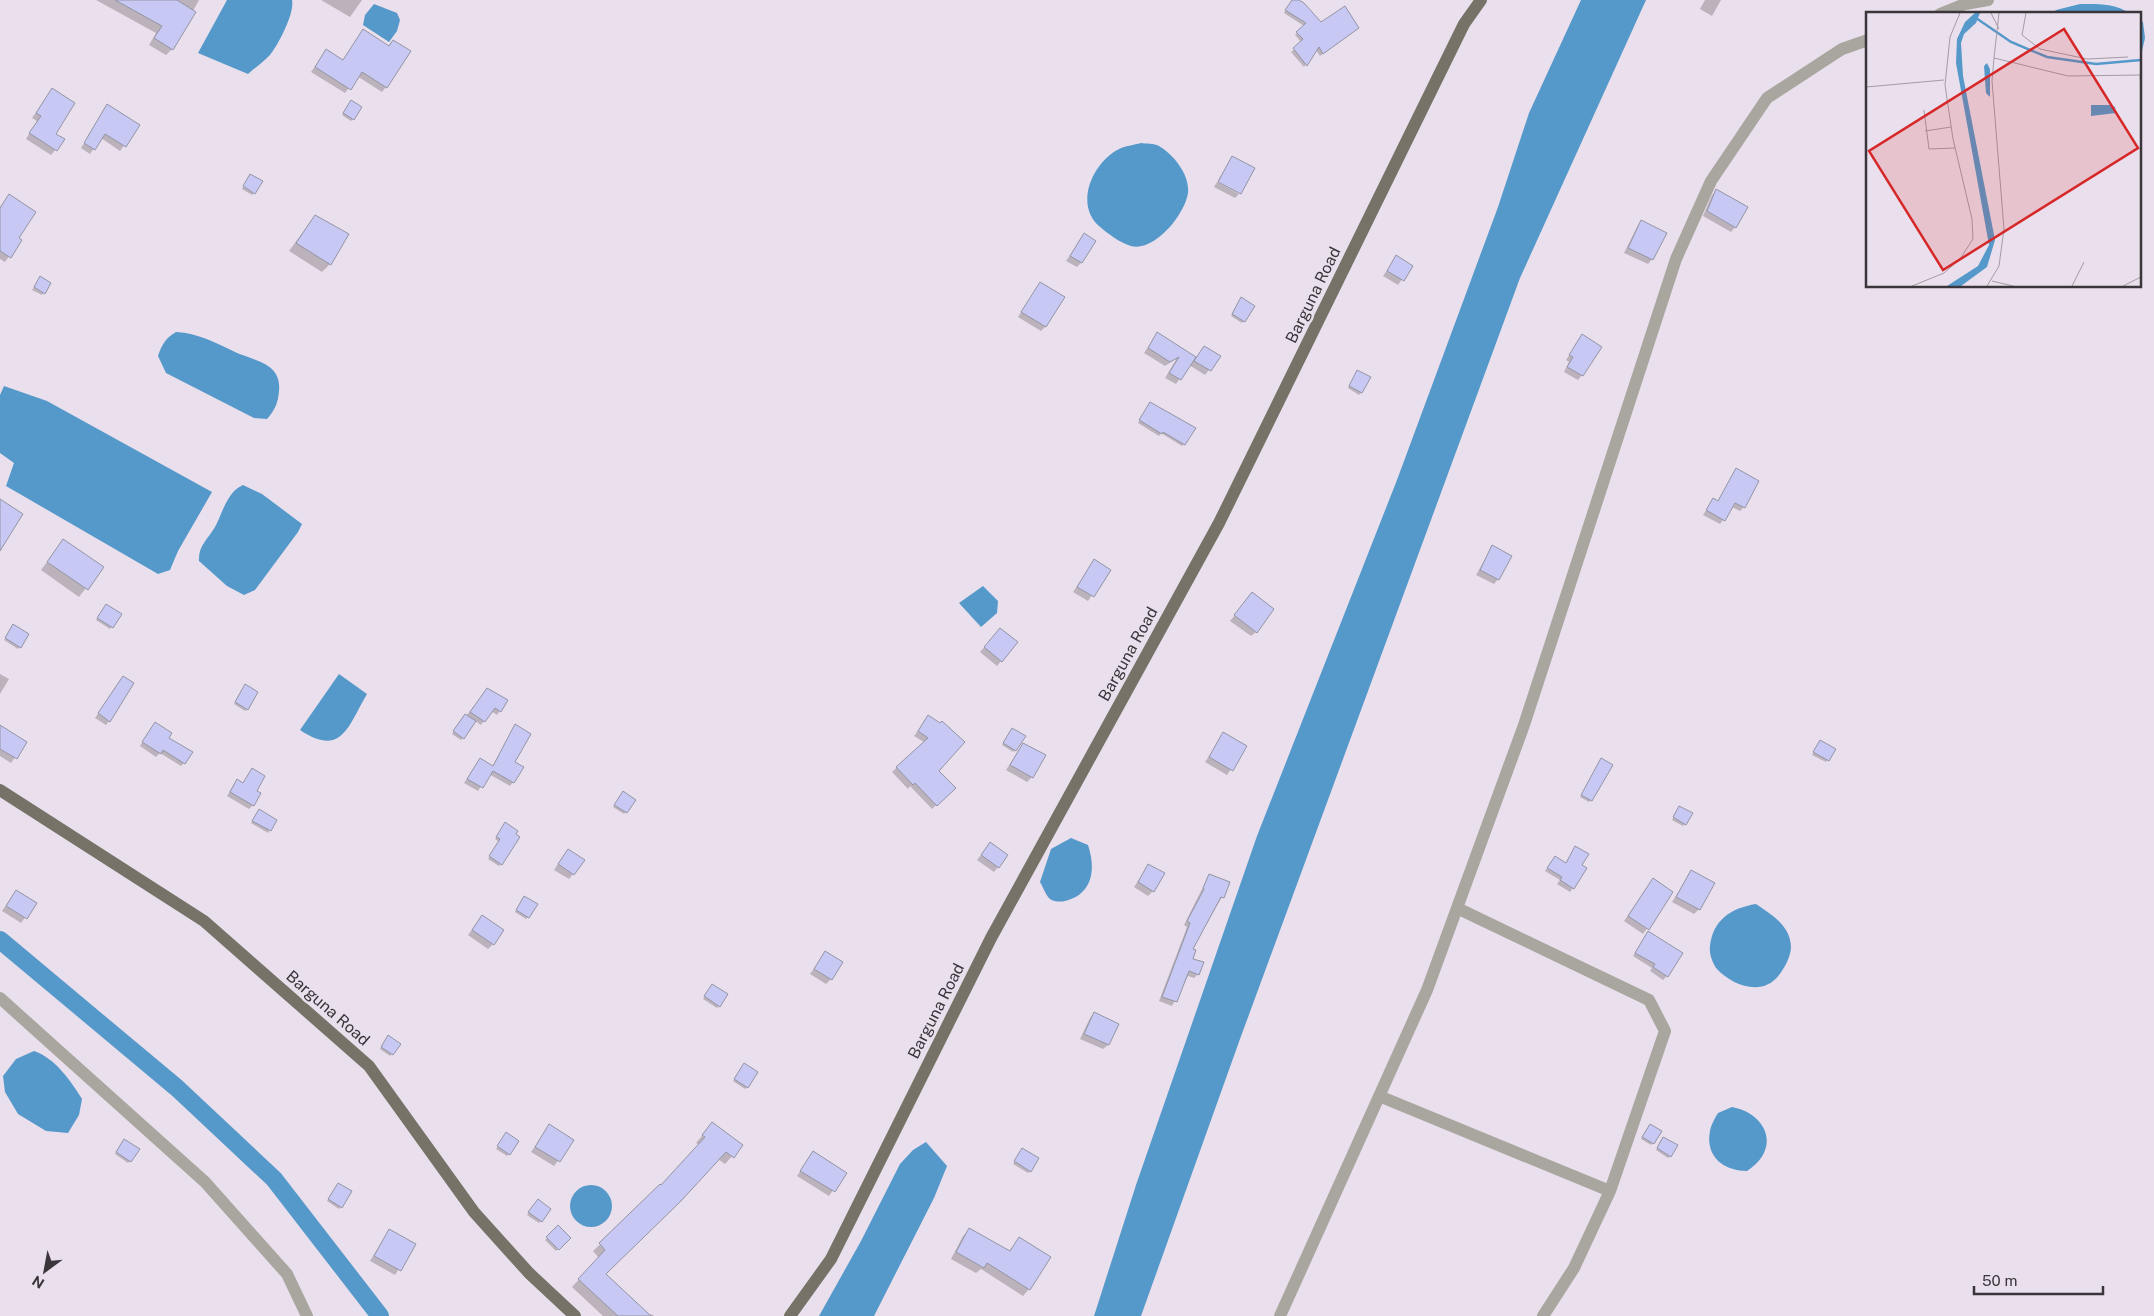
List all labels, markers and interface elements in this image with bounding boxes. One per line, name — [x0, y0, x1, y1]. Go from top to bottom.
inset map — [1866, 12, 2142, 288]
street label: Barguna Road — [1282, 244, 1344, 346]
street label: Barguna Road — [1094, 604, 1162, 704]
street label: Barguna Road — [904, 960, 968, 1062]
street label: Barguna Road — [282, 967, 374, 1049]
north arrow — [20, 1246, 70, 1296]
scale bar — [1974, 1264, 2103, 1296]
text: N — [29, 1272, 47, 1292]
text: 50 m — [1982, 1272, 2017, 1289]

